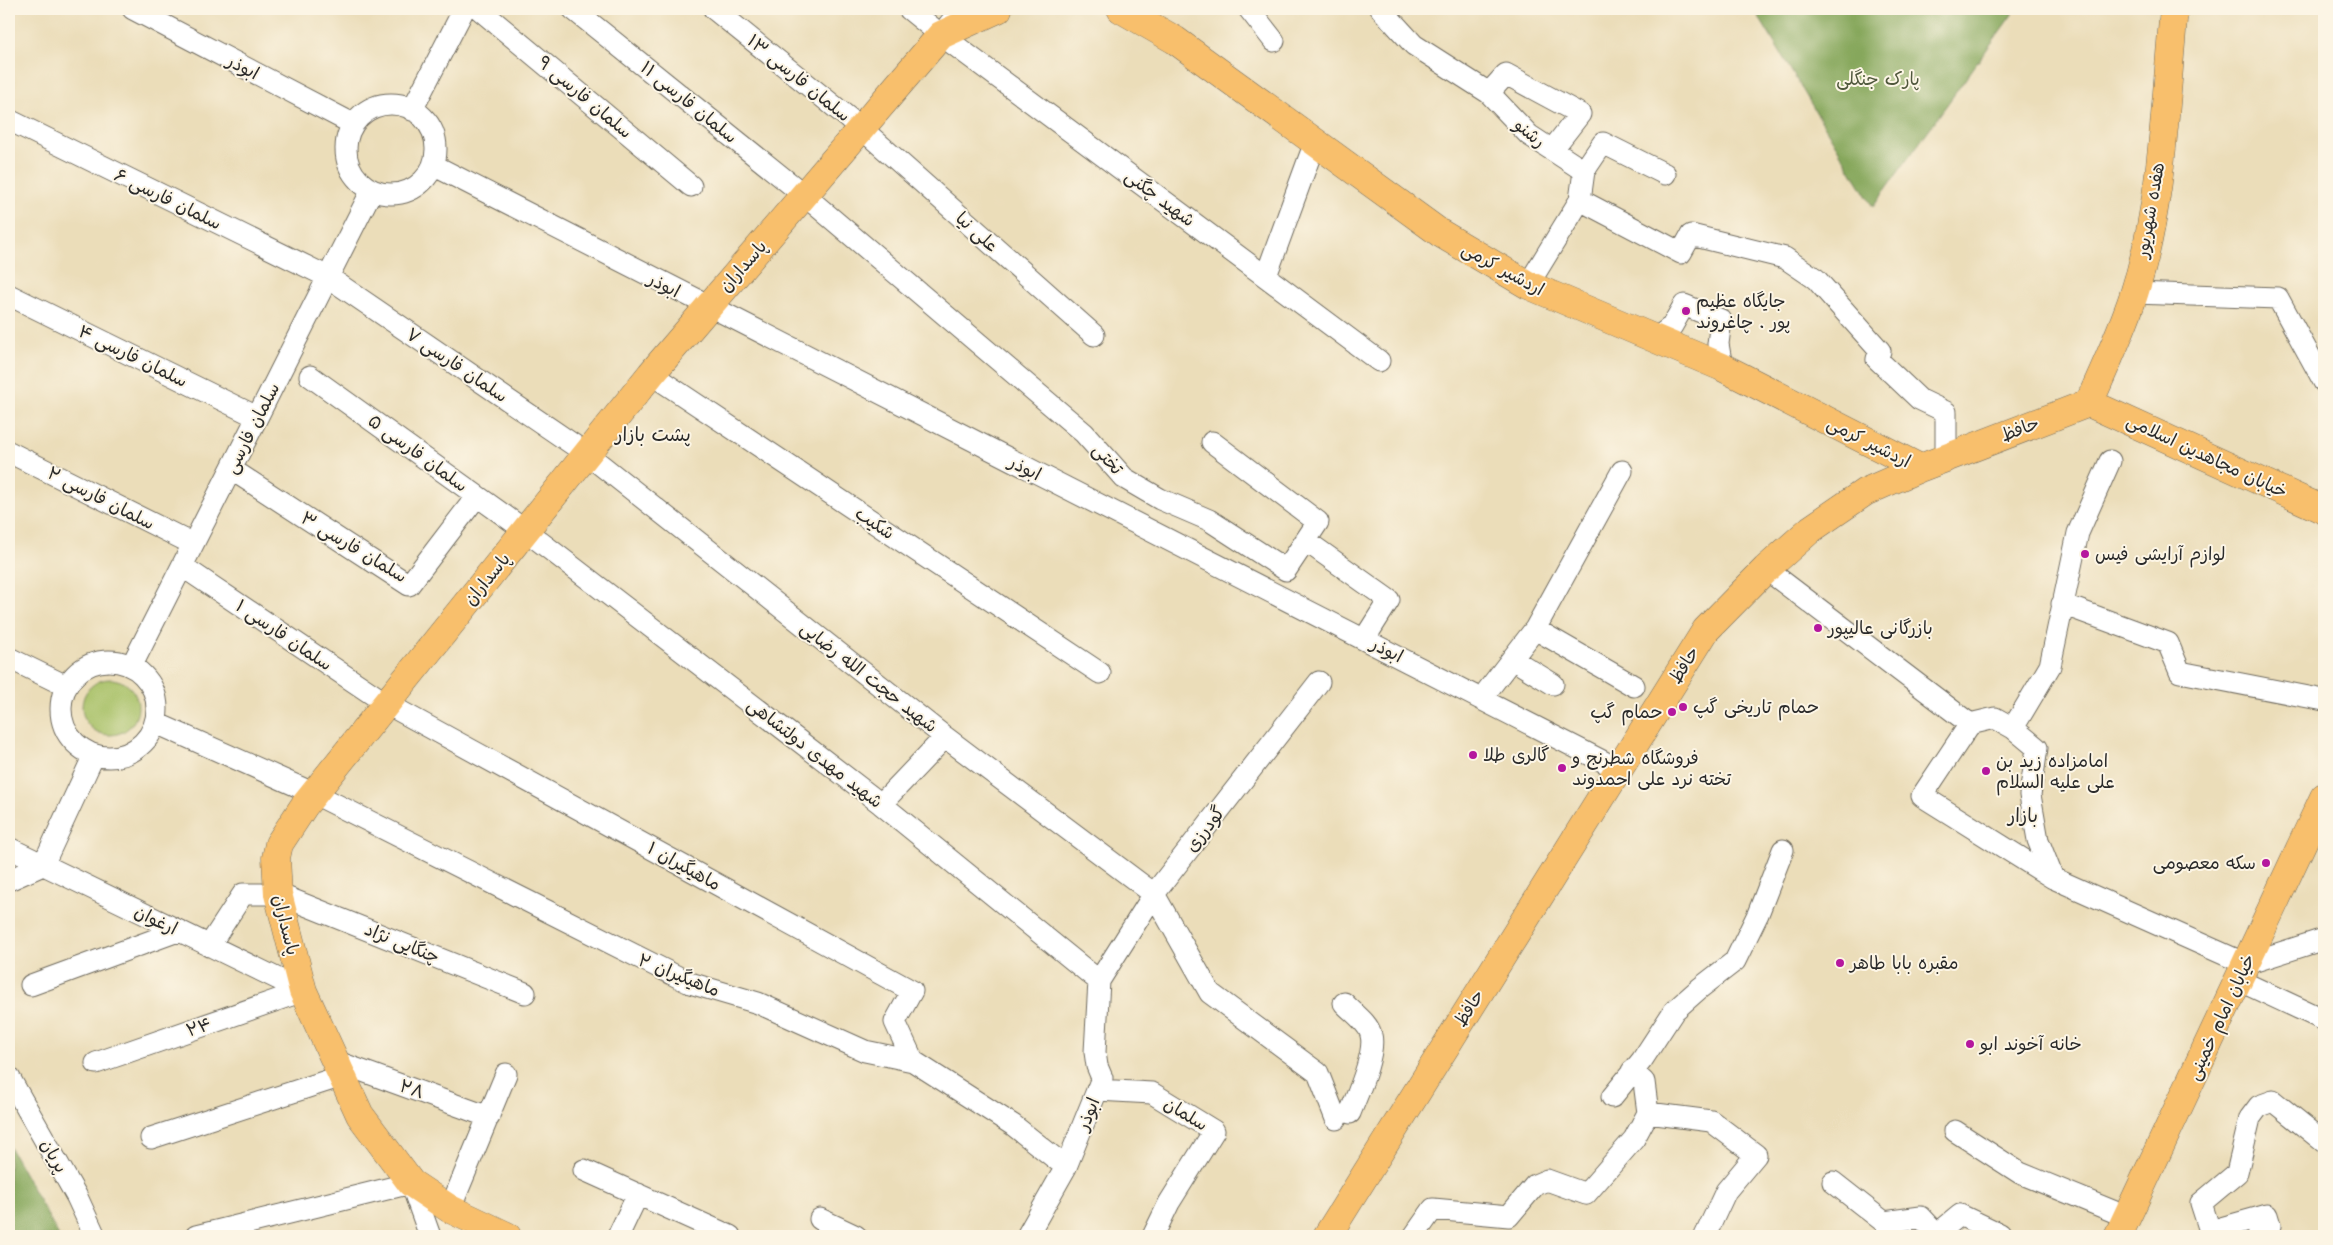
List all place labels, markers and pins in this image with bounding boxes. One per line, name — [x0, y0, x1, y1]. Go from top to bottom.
place label: جایگاه عظیم پور . چاغروند — [1696, 289, 1791, 334]
marker: جایگاه عظیم پور . چاغروند — [1680, 305, 1692, 317]
place label: لوازم آرایشی فیس — [2095, 542, 2226, 568]
marker: لوازم آرایشی فیس — [2079, 548, 2091, 560]
place label: بازرگانی عالیپور — [1826, 616, 1933, 640]
marker: بازرگانی عالیپور — [1812, 622, 1824, 634]
place label: حمام تاریخی گپ — [1693, 695, 1819, 721]
place label: حمام گپ — [1590, 700, 1662, 726]
marker: حمام تاریخی گپ — [1677, 701, 1689, 713]
marker: حمام گپ — [1666, 706, 1678, 718]
place label: گالری طلا — [1483, 743, 1550, 767]
place label: فروشگاه شطرنج و تخته نرد علی احمدوند — [1570, 746, 1732, 791]
marker: گالری طلا — [1467, 749, 1479, 761]
place label: امامزاده زید بن علی علیه السلام — [1996, 749, 2115, 796]
marker: فروشگاه شطرنج و تخته نرد علی احمدوند — [1556, 762, 1568, 774]
marker: امامزاده زید بن علی علیه السلام — [1980, 765, 1992, 777]
place label: سکه معصومی — [2153, 851, 2256, 875]
marker: سکه معصومی — [2260, 857, 2272, 869]
place label: مقبره بابا طاهر — [1848, 951, 1958, 975]
marker: مقبره بابا طاهر — [1834, 957, 1846, 969]
place label: خانه آخوند ابو — [1978, 1032, 2082, 1056]
marker: خانه آخوند ابو — [1964, 1038, 1976, 1050]

